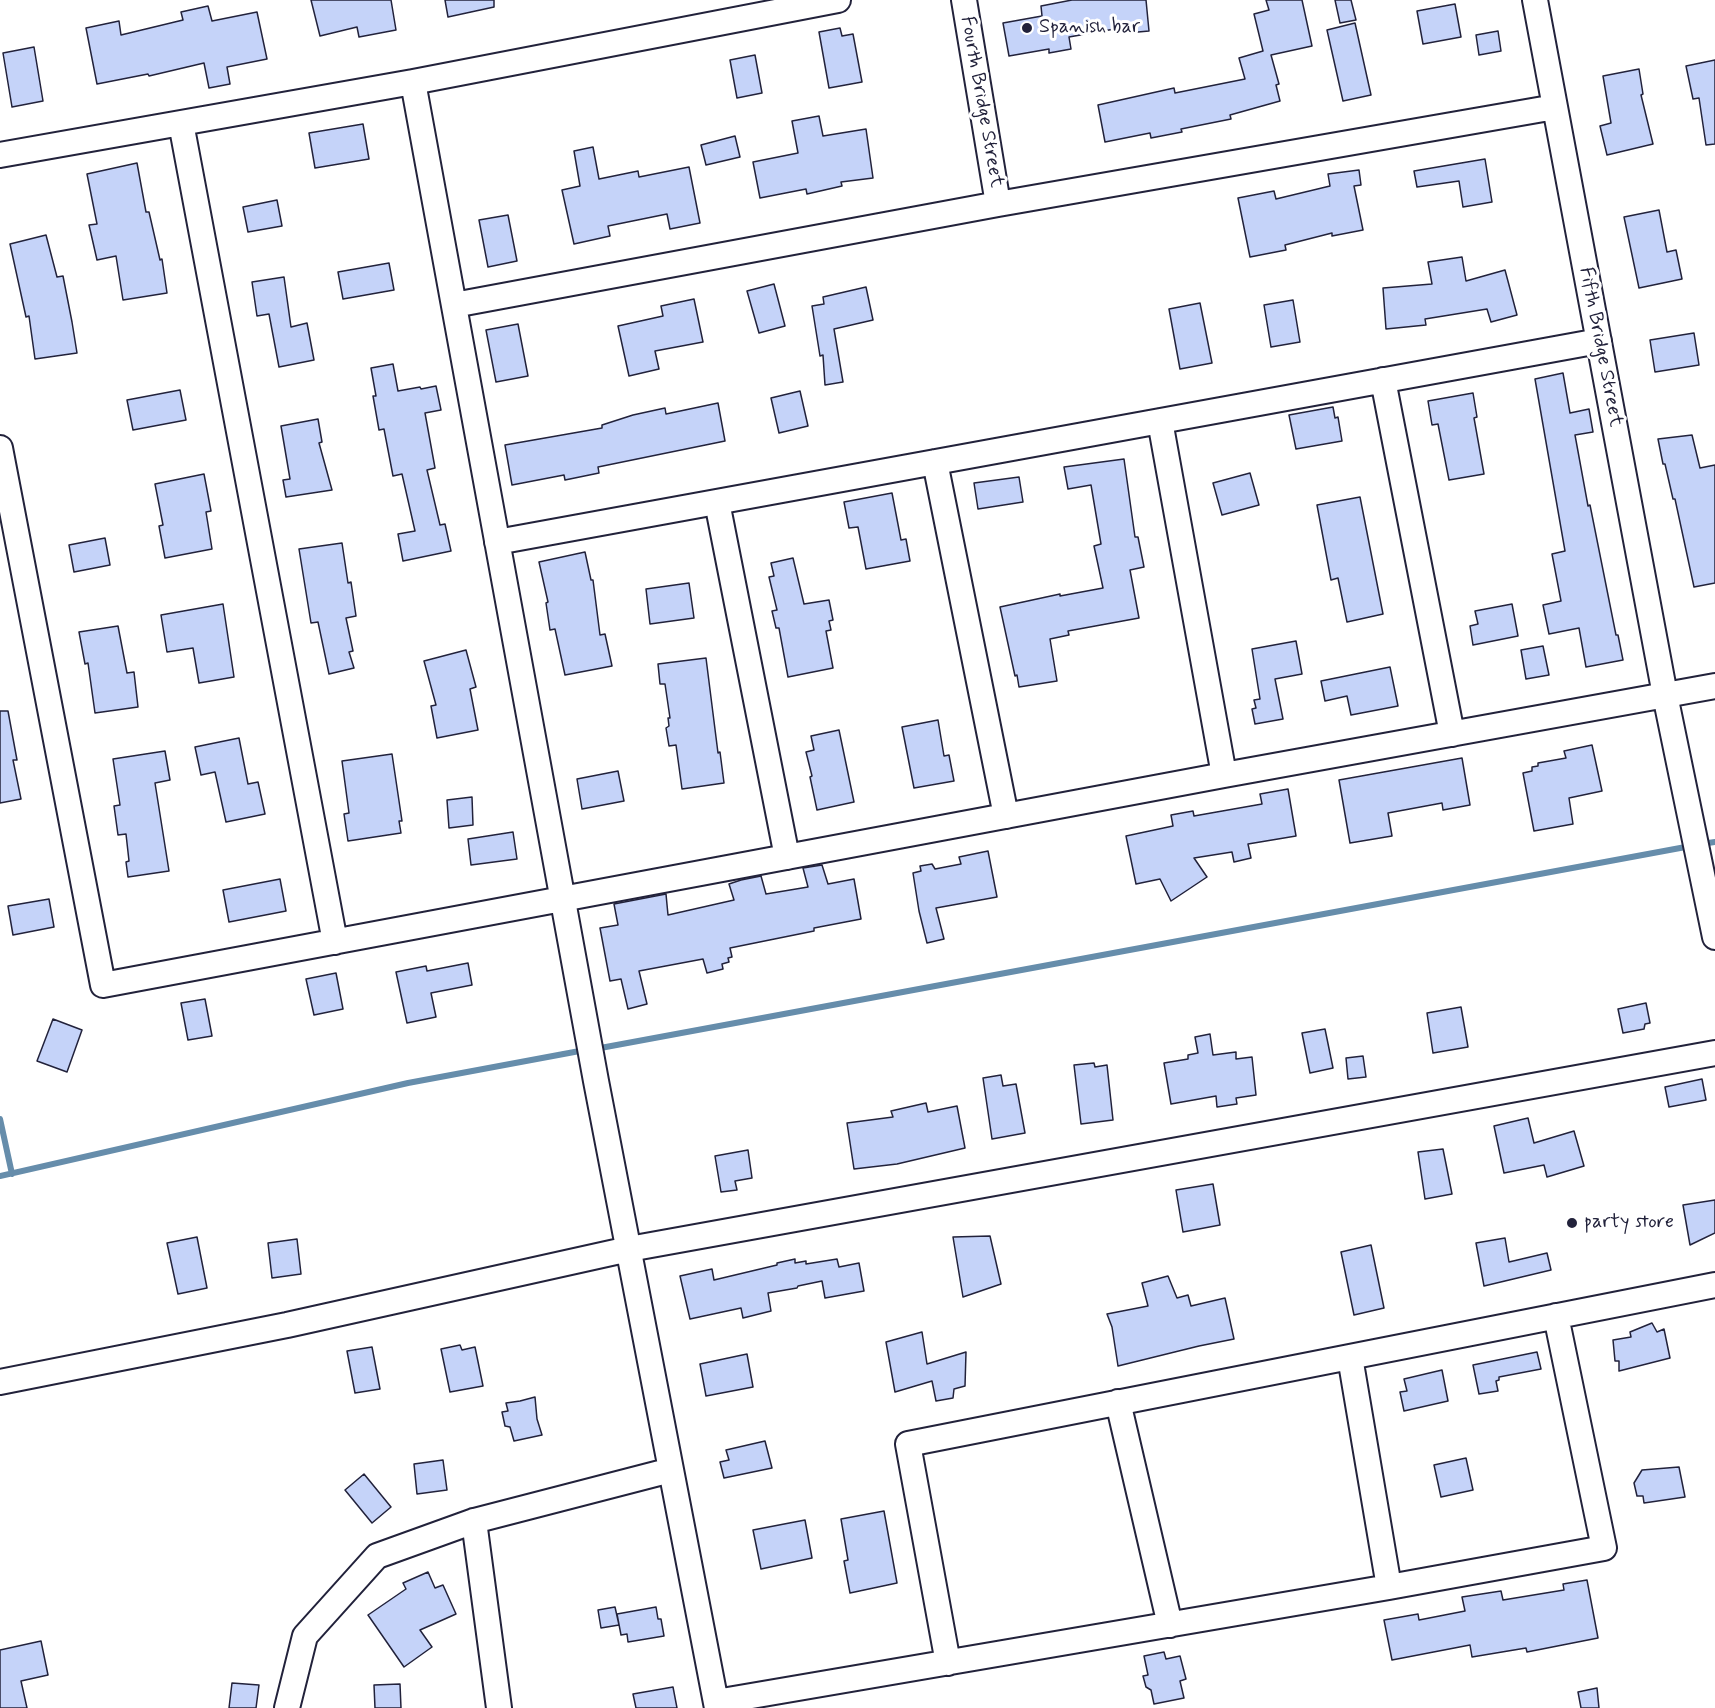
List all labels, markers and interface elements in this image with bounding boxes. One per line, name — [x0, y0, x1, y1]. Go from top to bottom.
street label: Fourth Bridge Street — [954, 14, 1008, 190]
place label: Spanish bar — [1039, 16, 1140, 40]
marker: Spanish bar — [1020, 21, 1034, 35]
street label: Fifth Bridge Street — [1573, 265, 1627, 429]
place label: party store — [1584, 1211, 1674, 1235]
marker: party store — [1565, 1216, 1579, 1230]

